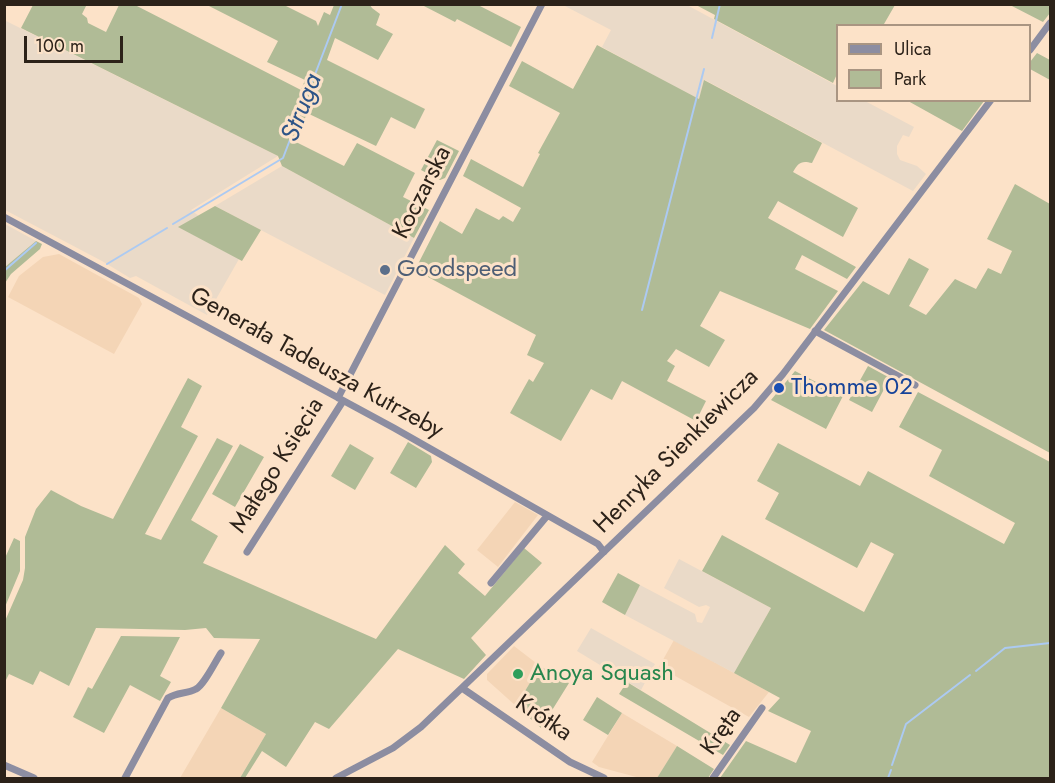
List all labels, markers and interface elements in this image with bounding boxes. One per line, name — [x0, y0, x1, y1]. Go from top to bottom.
scale bar — [27, 24, 126, 62]
legend — [836, 24, 1031, 102]
text: 100 m — [35, 33, 84, 59]
text: Ulica — [894, 36, 931, 62]
text: Park — [894, 66, 926, 92]
water label: Struga — [276, 69, 330, 147]
street label: Koczarska — [387, 142, 459, 244]
place label: Goodspeed — [397, 256, 517, 284]
marker: Goodspeed — [378, 263, 392, 277]
street label: Generała Tadeusza Kutrzeby — [184, 282, 448, 446]
street label: Henryka Sienkiewicza — [589, 364, 765, 540]
place label: Thomme 02 — [791, 374, 913, 402]
marker: Thomme 02 — [772, 381, 786, 395]
street label: Małego Księcia — [225, 393, 331, 539]
place label: Anoya Squash — [530, 660, 674, 688]
marker: Anoya Squash — [511, 667, 525, 681]
street label: Krótka — [509, 690, 577, 748]
street label: Kręta — [696, 703, 748, 761]

